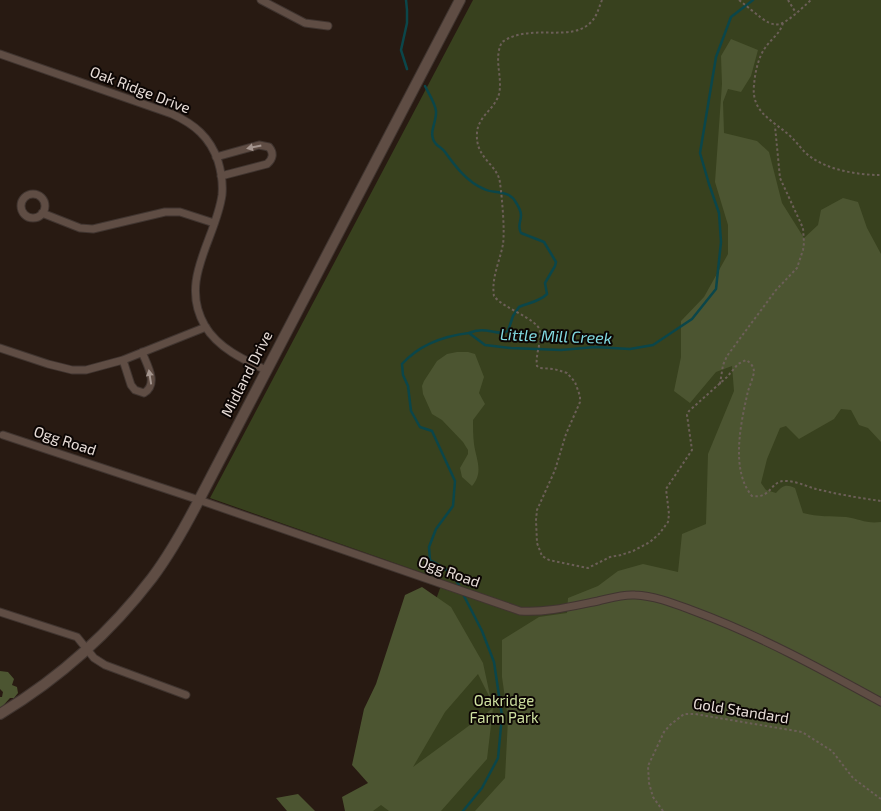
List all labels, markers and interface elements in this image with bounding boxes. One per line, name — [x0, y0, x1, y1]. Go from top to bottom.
street label: Oak Ridge Drive — [88, 62, 193, 116]
one-way arrow — [246, 143, 262, 151]
water label: Little Mill Creek — [500, 324, 612, 347]
street label: Midland Drive — [217, 327, 276, 420]
one-way arrow — [145, 369, 153, 385]
street label: Ogg Road — [32, 422, 99, 459]
street label: Ogg Road — [416, 552, 483, 591]
park label: Oakridge Farm Park — [469, 691, 539, 726]
street label: Gold Standard — [692, 694, 790, 726]

